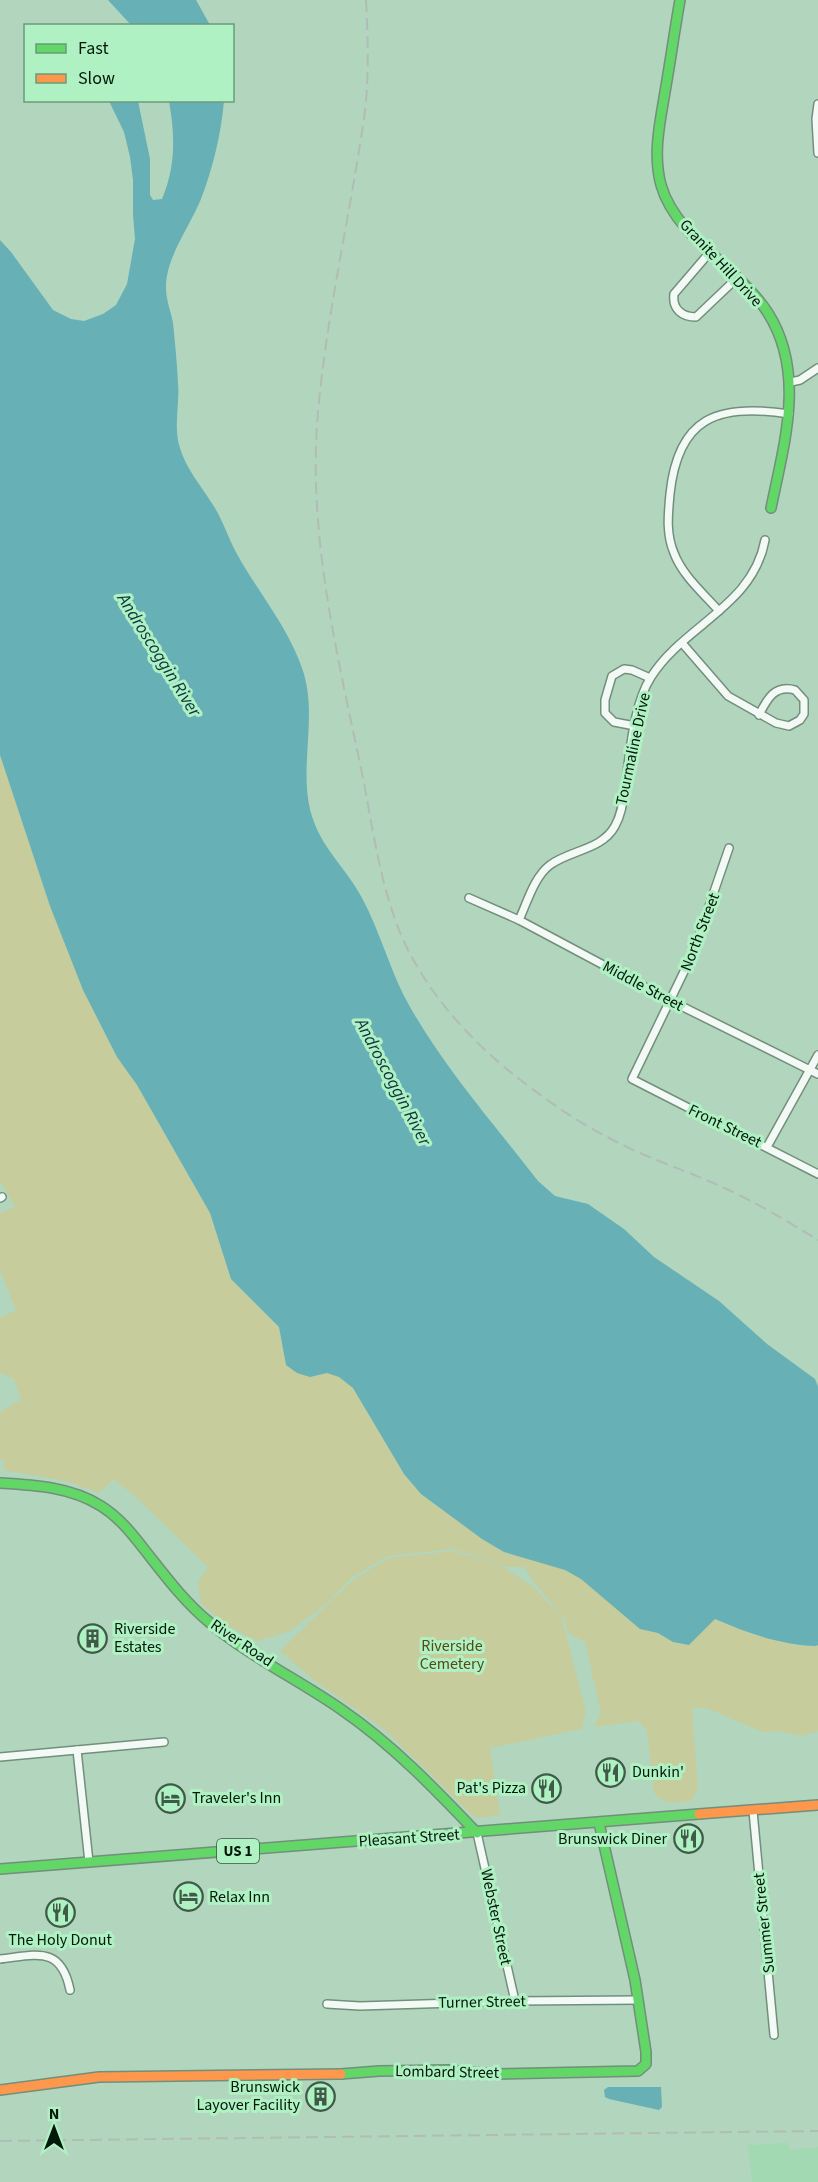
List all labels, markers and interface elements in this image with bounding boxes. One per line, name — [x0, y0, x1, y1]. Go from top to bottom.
legend — [24, 24, 234, 102]
text: Fast — [78, 36, 109, 61]
text: Slow — [78, 66, 115, 91]
street label: Granite Hill Drive — [675, 214, 767, 312]
water label: Androscoggin River — [110, 588, 207, 722]
street label: Tourmaline Drive — [610, 691, 656, 807]
street label: North Street — [675, 889, 725, 974]
street label: Middle Street — [599, 955, 688, 1017]
water label: Androscoggin River — [348, 1013, 438, 1151]
street label: Front Street — [685, 1099, 766, 1153]
street label: River Road — [206, 1614, 278, 1672]
place label: Riverside Estates — [114, 1618, 175, 1658]
building icon: Riverside Estates — [77, 1622, 109, 1654]
park label: Riverside Cemetery — [420, 1635, 485, 1675]
restaurant icon: Dunkin' — [595, 1756, 627, 1788]
place label: Dunkin' — [632, 1761, 684, 1783]
restaurant icon: Pat's Pizza — [531, 1772, 563, 1804]
place label: Pat's Pizza — [457, 1777, 526, 1799]
hotel icon: Traveler's Inn — [155, 1782, 187, 1814]
place label: Traveler's Inn — [192, 1787, 281, 1809]
street label: Pleasant Street — [358, 1823, 461, 1853]
restaurant icon: Brunswick Diner — [672, 1823, 704, 1855]
place label: Brunswick Diner — [558, 1828, 667, 1850]
road number: US 1 — [217, 1839, 259, 1863]
street label: Webster Street — [475, 1867, 517, 1968]
street label: Summer Street — [748, 1871, 780, 1974]
hotel icon: Relax Inn — [172, 1881, 204, 1913]
place label: Relax Inn — [209, 1886, 270, 1908]
restaurant icon: The Holy Donut — [44, 1896, 76, 1928]
place label: The Holy Donut — [8, 1929, 112, 1951]
street label: Turner Street — [438, 1990, 527, 2014]
street label: Lombard Street — [395, 2060, 500, 2084]
place label: Brunswick Layover Facility — [196, 2076, 301, 2116]
building icon: Brunswick Layover Facility — [305, 2080, 337, 2112]
north arrow — [24, 2098, 84, 2158]
text: N — [49, 2103, 59, 2125]

